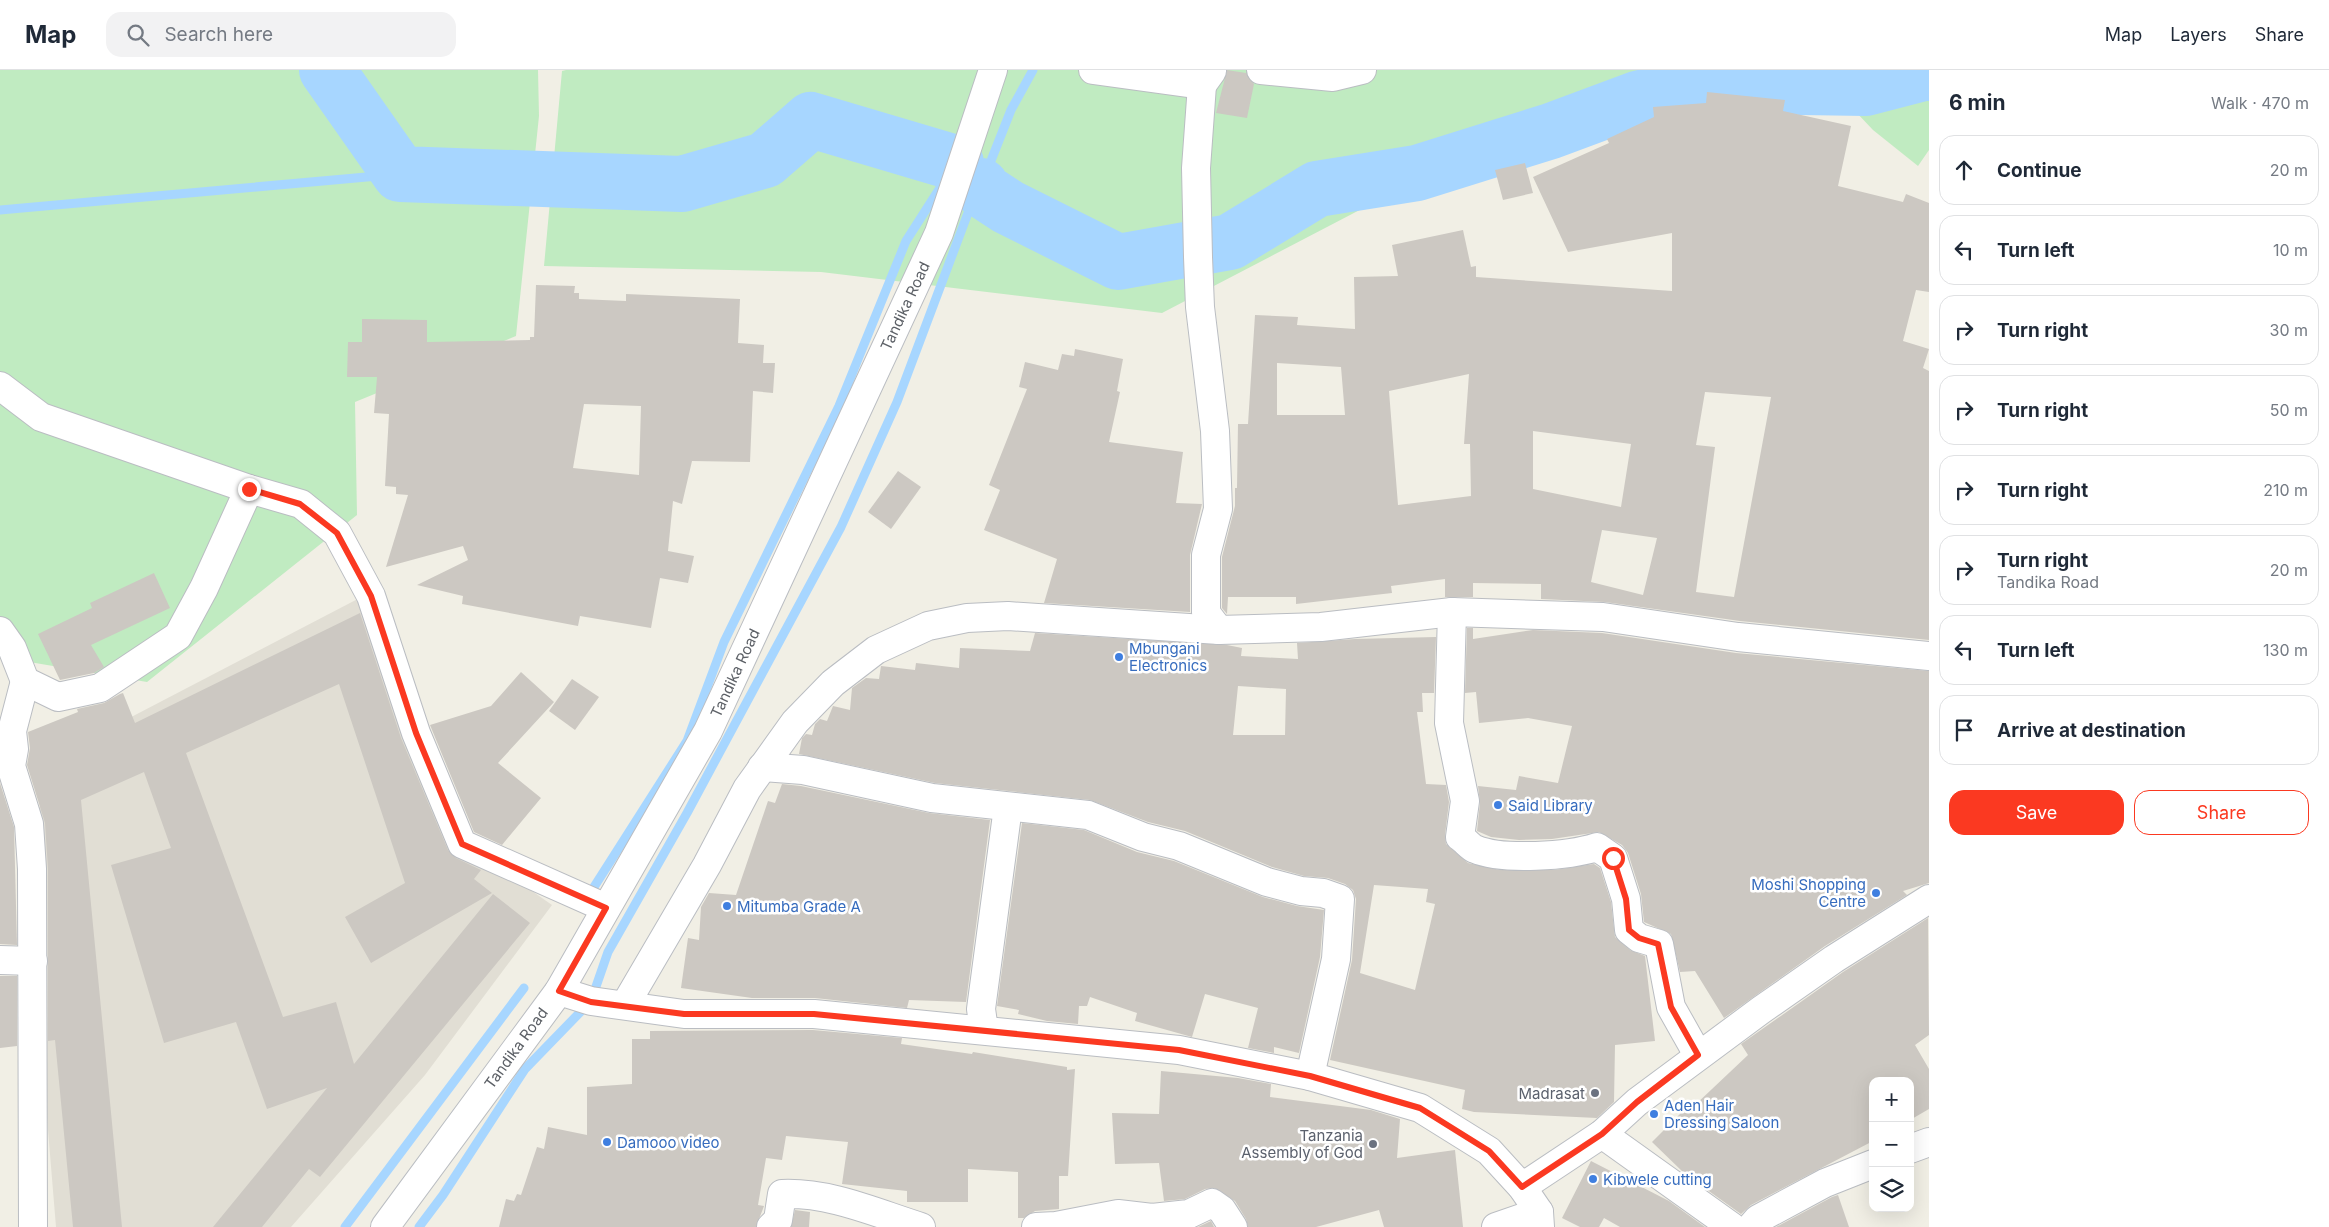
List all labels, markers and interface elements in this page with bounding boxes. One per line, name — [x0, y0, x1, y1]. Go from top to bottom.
search box — [106, 12, 456, 57]
text: Map — [25, 20, 76, 49]
icon: search — [124, 21, 152, 49]
text: Search here — [164, 23, 273, 46]
text: Map — [2105, 24, 2142, 45]
text: Layers — [2170, 24, 2227, 45]
text: Share — [2255, 24, 2304, 45]
text: 6 min — [1949, 90, 2006, 115]
text: Walk · 470 m — [2211, 93, 2309, 113]
icon: ahead — [1950, 156, 1978, 184]
text: Continue — [1997, 159, 2082, 182]
text: 20 m — [2270, 160, 2308, 180]
icon: left — [1950, 236, 1978, 264]
text: Turn left — [1997, 239, 2075, 262]
text: 10 m — [2273, 240, 2308, 260]
street label: Tandika Road — [876, 259, 934, 353]
icon: right — [1950, 316, 1978, 344]
text: Turn right — [1997, 319, 2088, 342]
text: 30 m — [2270, 320, 2308, 340]
icon: right — [1950, 396, 1978, 424]
text: Turn right — [1997, 399, 2088, 422]
text: 50 m — [2270, 400, 2308, 420]
icon: right — [1950, 476, 1978, 504]
route end — [238, 478, 261, 501]
text: Turn right — [1997, 479, 2088, 502]
text: 210 m — [2263, 480, 2308, 500]
text: Turn right — [1997, 549, 2088, 572]
icon: right — [1950, 556, 1978, 584]
text: 20 m — [2270, 560, 2308, 580]
text: Tandika Road — [1997, 572, 2099, 592]
street label: Tandika Road — [706, 626, 764, 720]
icon: left — [1950, 636, 1978, 664]
place label: Mbungani Electronics — [1129, 639, 1207, 675]
text: Turn left — [1997, 639, 2075, 662]
text: 130 m — [2263, 640, 2308, 660]
marker: Mbungani Electronics — [1113, 651, 1125, 663]
icon: arrive — [1950, 716, 1978, 744]
text: Arrive at destination — [1997, 719, 2186, 742]
button: Save — [1949, 790, 2124, 835]
button: Share — [2134, 790, 2309, 835]
place label: Said Library — [1508, 796, 1593, 815]
marker: Said Library — [1492, 799, 1504, 811]
route start — [1602, 847, 1625, 870]
place label: Moshi Shopping Centre — [1751, 875, 1866, 911]
marker: Moshi Shopping Centre — [1870, 887, 1882, 899]
place label: Mitumba Grade A — [737, 897, 861, 916]
marker: Mitumba Grade A — [721, 900, 733, 912]
street label: Tandika Road — [480, 1004, 552, 1092]
map controls — [1869, 1077, 1914, 1212]
button: + — [1869, 1077, 1914, 1122]
place label: Madrasat — [1519, 1084, 1585, 1103]
marker: Madrasat — [1589, 1087, 1601, 1099]
place label: Aden Hair Dressing Saloon — [1664, 1096, 1779, 1132]
marker: Aden Hair Dressing Saloon — [1648, 1108, 1660, 1120]
button: − — [1869, 1122, 1914, 1167]
place label: Tanzania Assembly of God — [1241, 1126, 1363, 1162]
place label: Damooo video — [617, 1133, 720, 1152]
marker: Damooo video — [601, 1136, 613, 1148]
marker: Tanzania Assembly of God — [1367, 1138, 1379, 1150]
button: layers — [1869, 1167, 1914, 1212]
place label: Kibwele cutting — [1603, 1170, 1712, 1189]
marker: Kibwele cutting — [1587, 1173, 1599, 1185]

